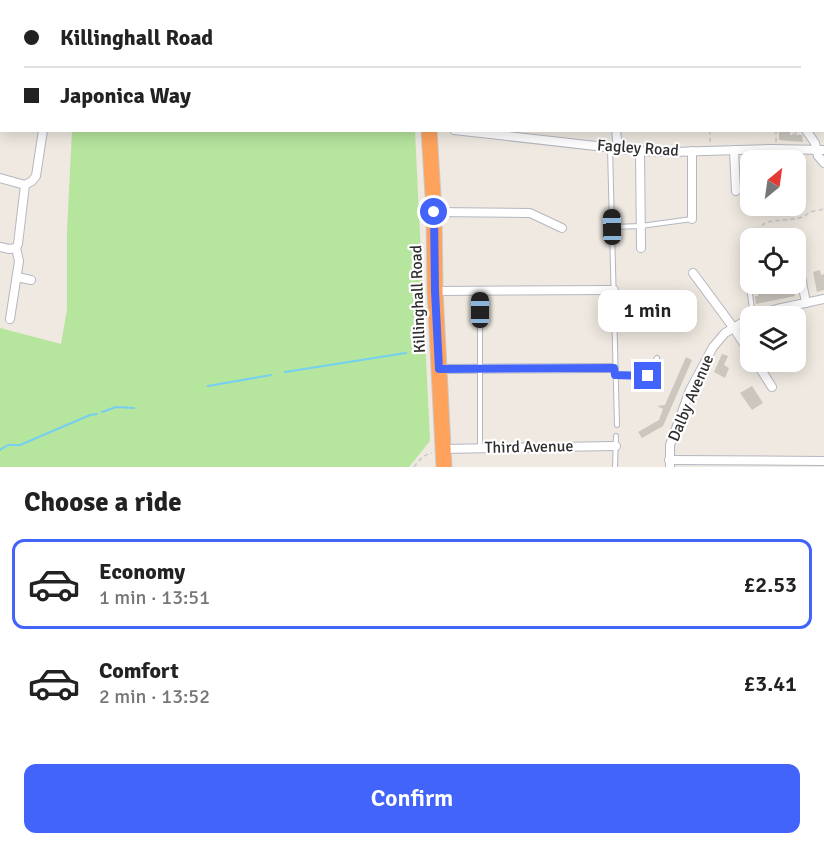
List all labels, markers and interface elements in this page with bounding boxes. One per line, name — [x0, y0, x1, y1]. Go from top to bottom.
text: Killinghall Road — [60, 24, 213, 51]
text: Japonica Way — [60, 82, 191, 109]
street label: Fagley Road — [596, 135, 680, 161]
north arrow — [740, 150, 806, 216]
map controls — [740, 150, 806, 372]
route start — [420, 198, 447, 225]
car — [603, 209, 621, 245]
button: locate — [740, 228, 806, 294]
street label: Killinghall Road — [406, 245, 430, 353]
callout: 1 min — [598, 289, 698, 331]
car — [471, 292, 489, 328]
text: 1 min — [624, 298, 671, 323]
button: layers — [740, 306, 806, 372]
street label: Dalby Avenue — [664, 352, 718, 444]
route end — [634, 362, 661, 389]
street label: Third Avenue — [484, 436, 574, 458]
text: Choose a ride — [24, 486, 182, 519]
icon: car — [27, 557, 81, 611]
text: Economy — [99, 558, 185, 585]
text: £2.53 — [743, 571, 797, 598]
text: 1 min · 13:51 — [99, 585, 210, 610]
icon: car — [27, 656, 81, 710]
text: Comfort — [99, 657, 179, 684]
text: £3.41 — [743, 670, 797, 697]
text: 2 min · 13:52 — [99, 684, 210, 709]
button: Confirm — [24, 764, 800, 833]

